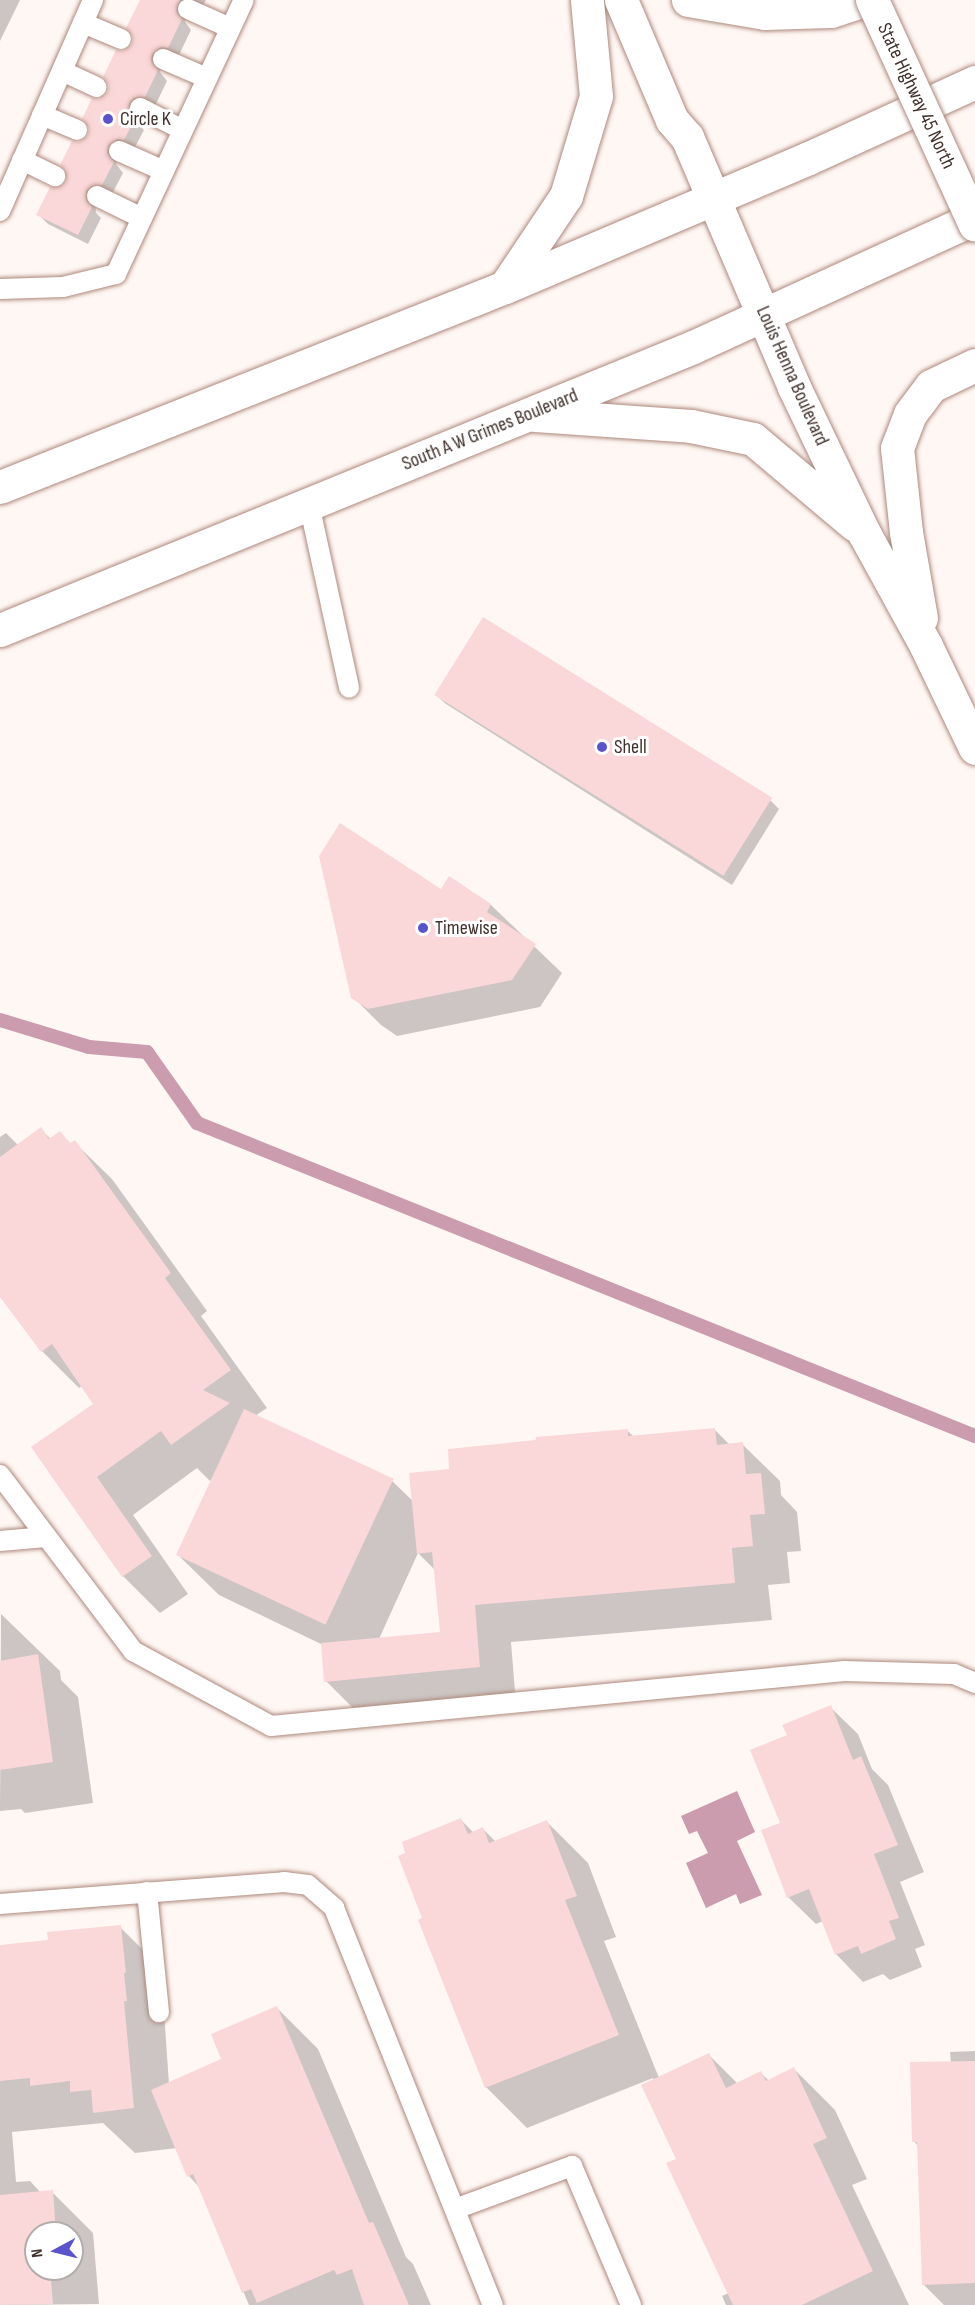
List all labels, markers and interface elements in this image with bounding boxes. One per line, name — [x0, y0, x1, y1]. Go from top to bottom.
street label: State Highway 45 North — [872, 19, 960, 173]
place label: Circle K — [120, 107, 171, 131]
marker: Circle K — [101, 112, 115, 126]
street label: Louis Henna Boulevard — [750, 303, 834, 449]
street label: South A W Grimes Boulevard — [398, 384, 582, 476]
place label: Shell — [614, 735, 647, 759]
marker: Shell — [595, 740, 609, 754]
place label: Timewise — [435, 916, 498, 940]
marker: Timewise — [416, 921, 430, 935]
north arrow — [24, 2221, 84, 2281]
text: N — [28, 2248, 48, 2258]

